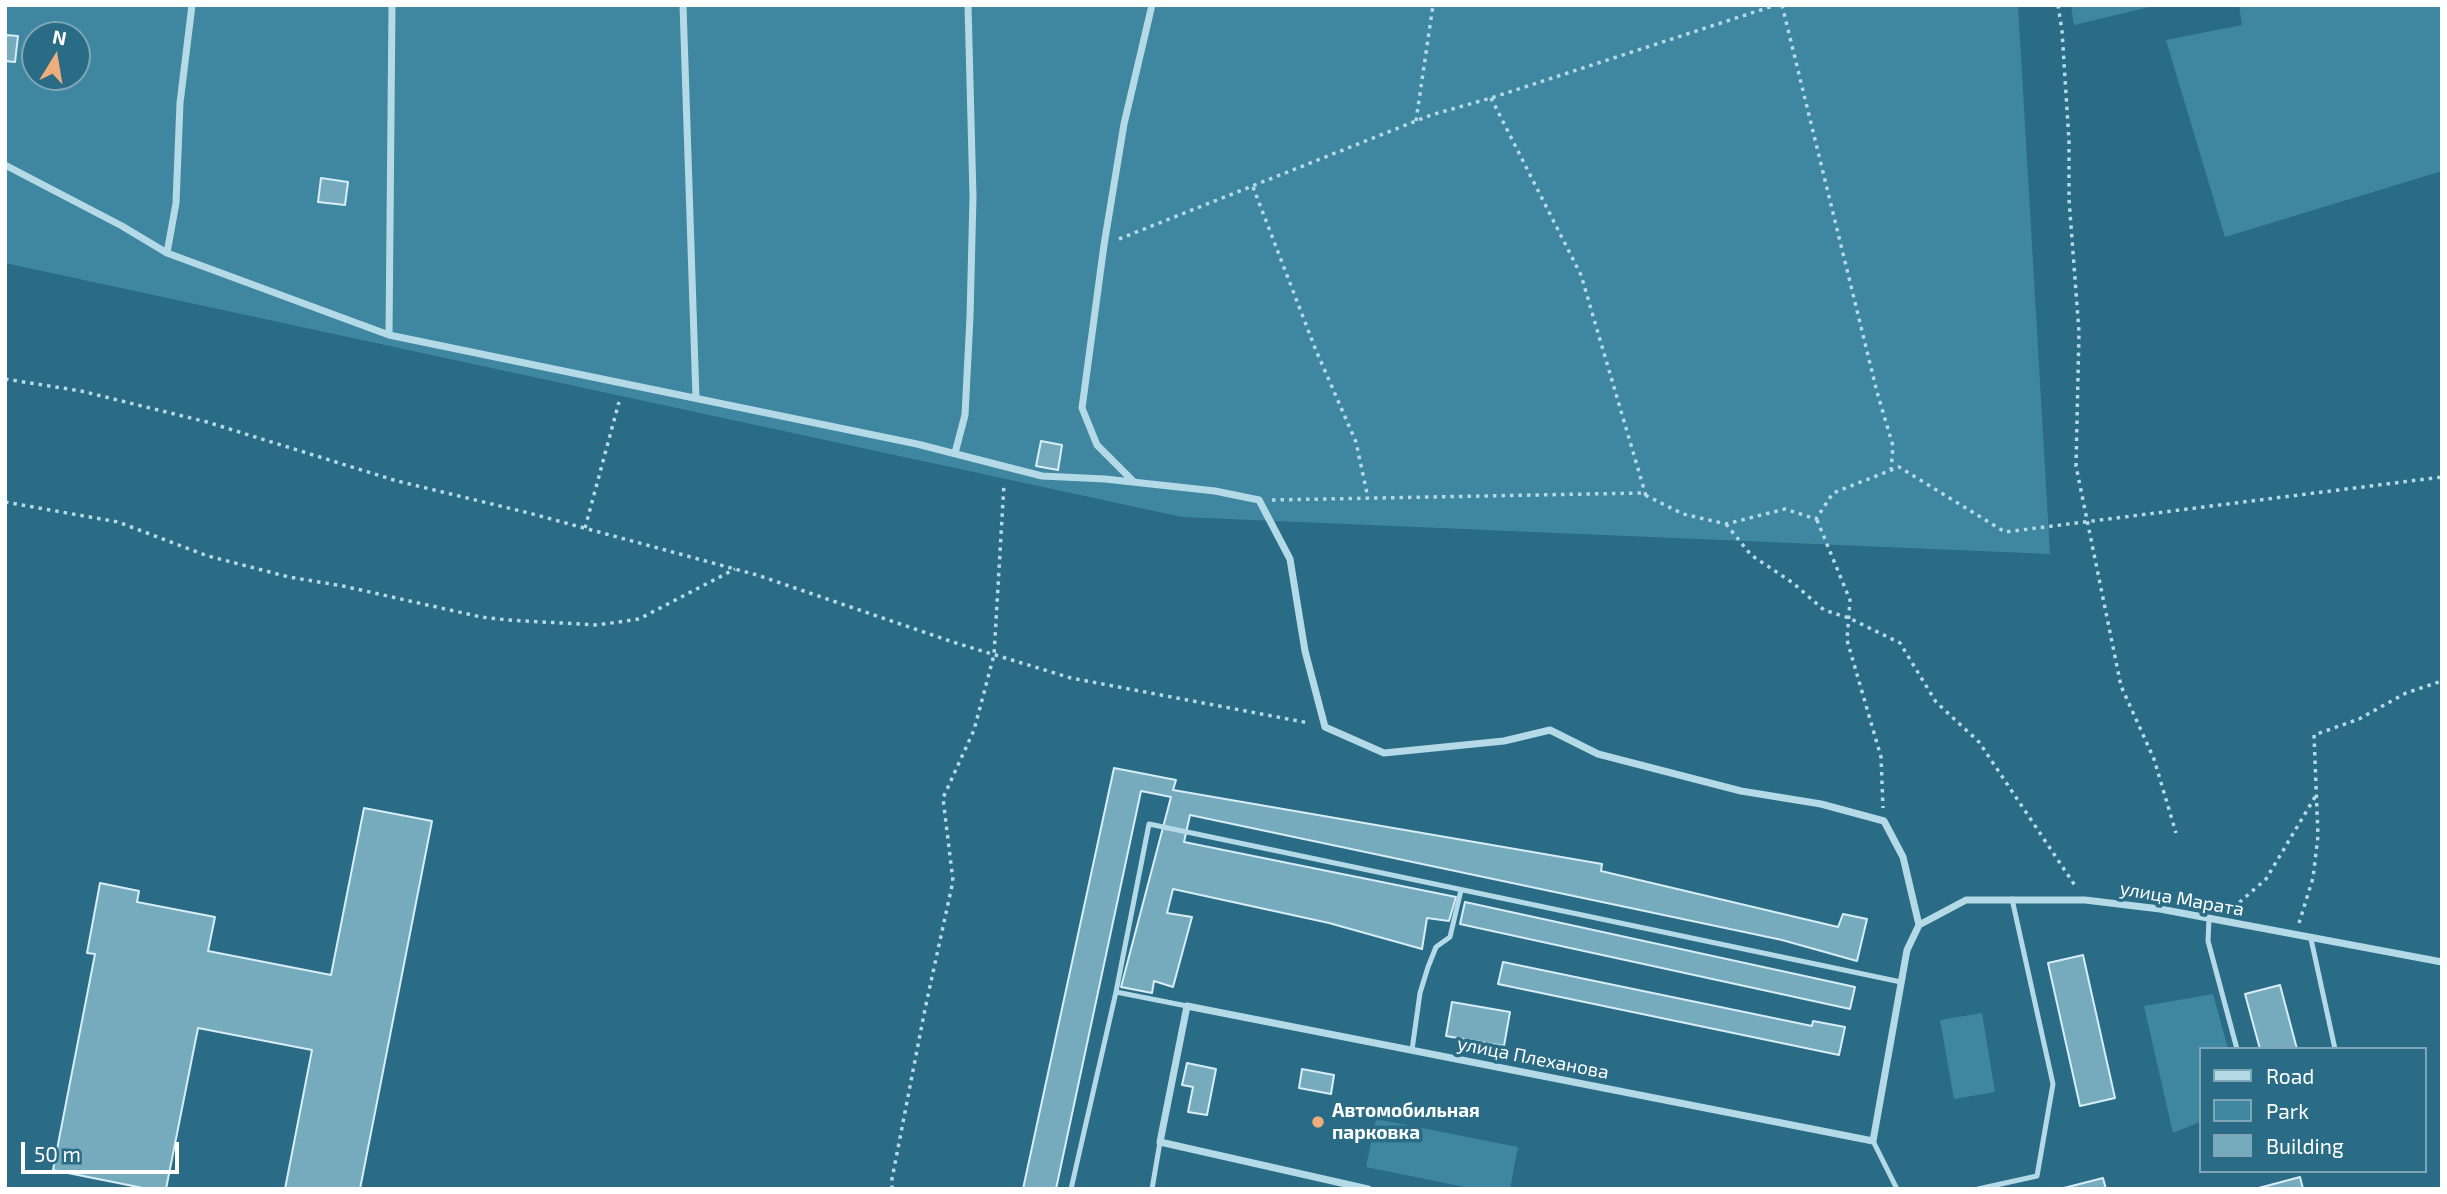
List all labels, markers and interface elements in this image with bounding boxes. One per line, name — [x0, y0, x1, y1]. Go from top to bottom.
north arrow — [21, 21, 91, 91]
text: N — [51, 24, 69, 49]
street label: улица Марата — [2118, 877, 2246, 921]
street label: улица Плеханова — [1455, 1032, 1611, 1084]
legend — [2198, 1047, 2426, 1173]
text: Road — [2266, 1063, 2314, 1088]
text: Park — [2266, 1098, 2309, 1123]
place label: Автомобильная парковка — [1332, 1100, 1480, 1144]
marker: Автомобильная парковка — [1310, 1114, 1326, 1130]
scale bar — [24, 1128, 182, 1172]
text: Building — [2266, 1133, 2344, 1158]
text: 50 m — [34, 1141, 81, 1166]

